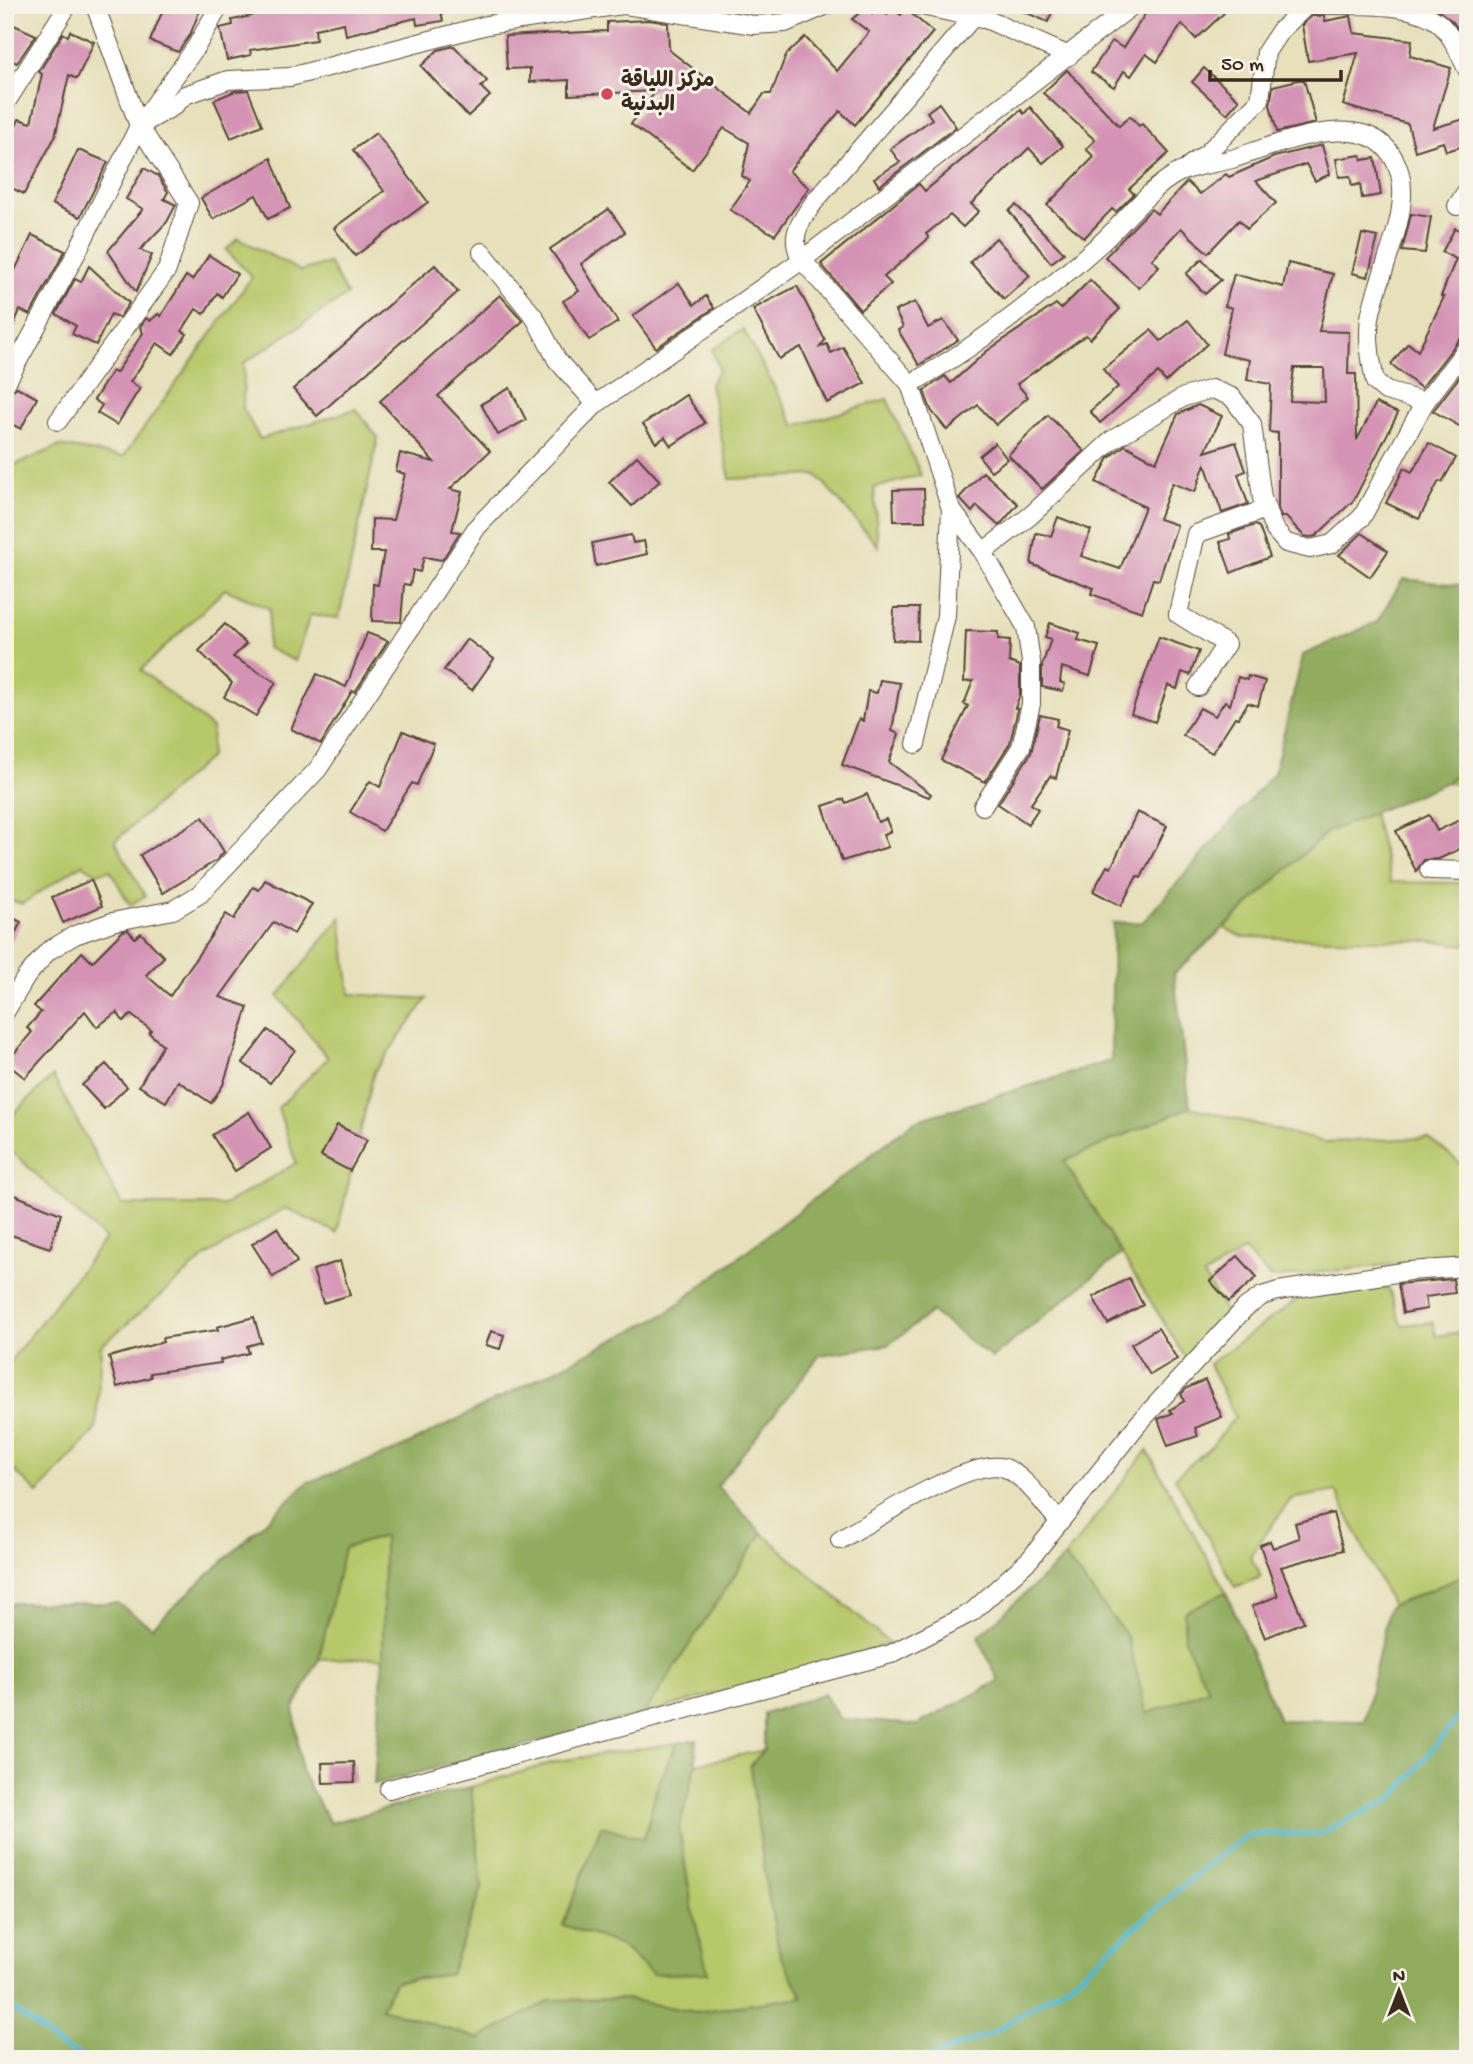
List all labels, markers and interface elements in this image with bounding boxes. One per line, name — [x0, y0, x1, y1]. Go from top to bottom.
scale bar — [1210, 38, 1342, 82]
text: 50 m — [1221, 54, 1264, 79]
place label: مركز اللياقة البدنية — [621, 68, 715, 119]
marker: مركز اللياقة البدنية — [599, 86, 615, 102]
north arrow — [1364, 1955, 1434, 2025]
text: N — [1393, 1966, 1405, 1989]

